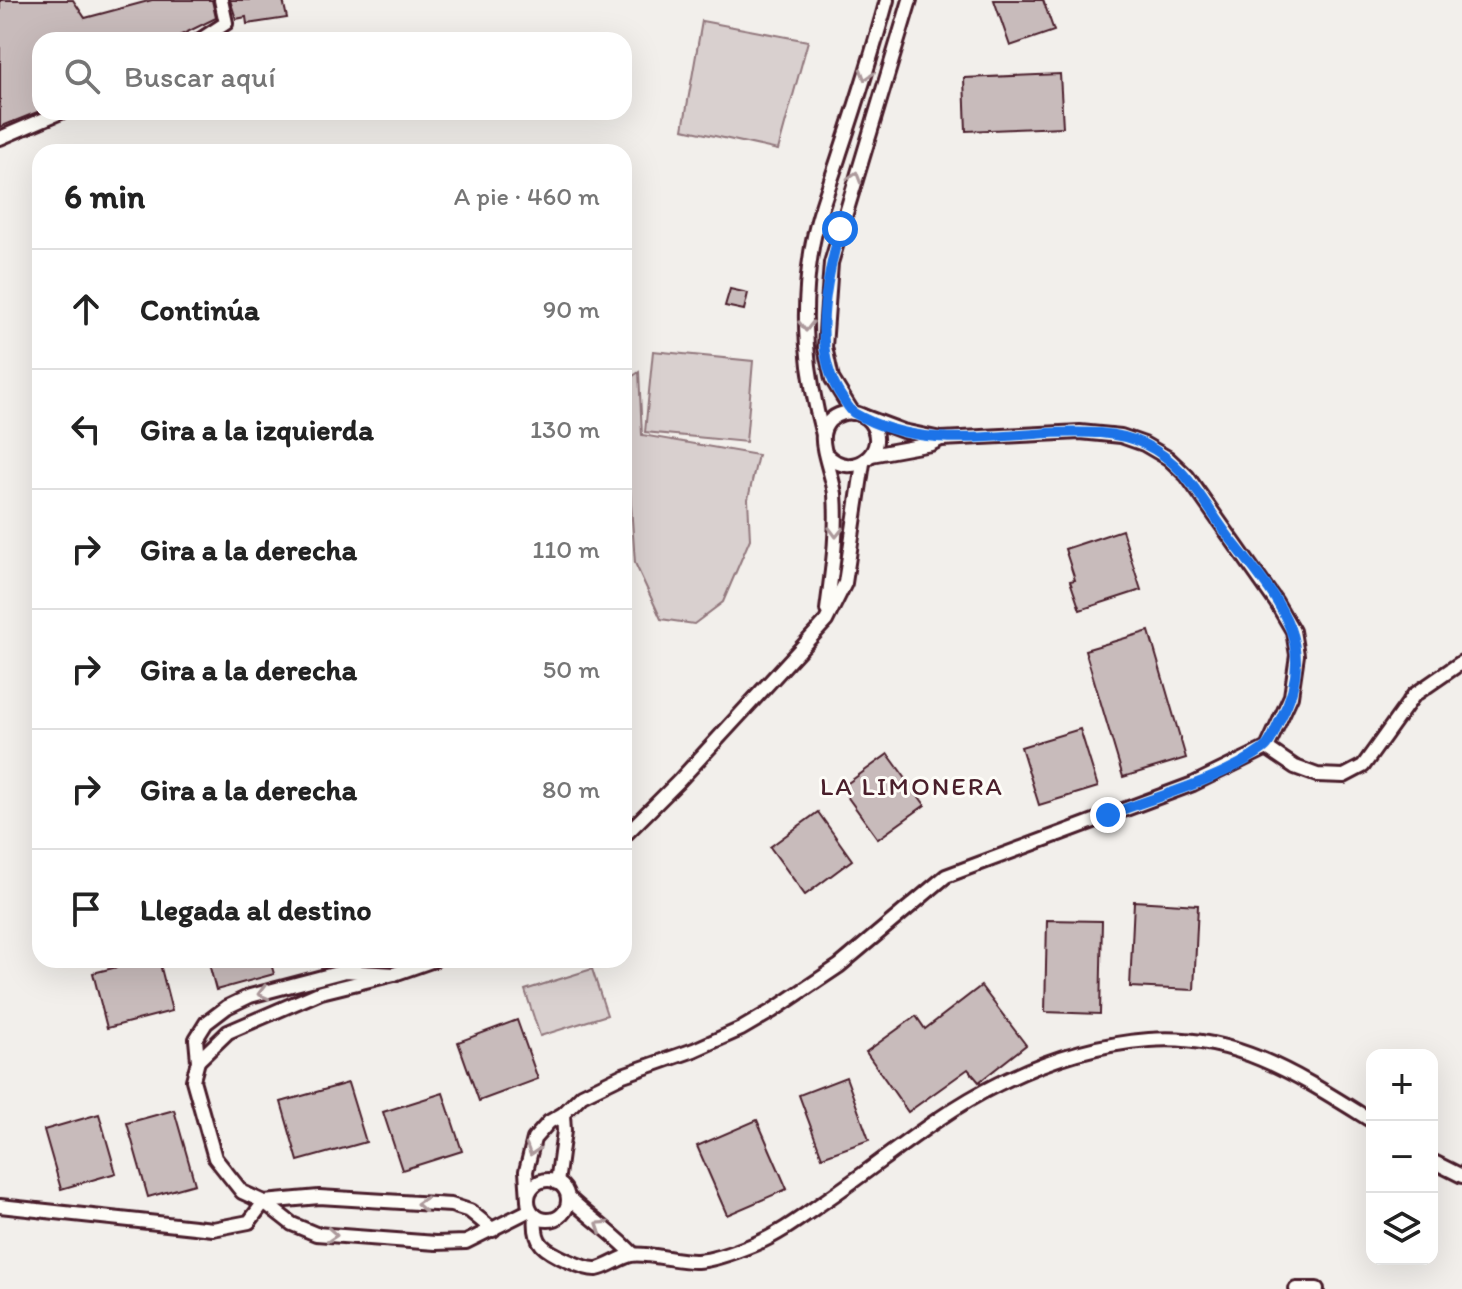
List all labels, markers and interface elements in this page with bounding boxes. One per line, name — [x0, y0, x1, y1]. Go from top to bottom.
search box — [32, 32, 632, 120]
icon: search — [60, 54, 104, 98]
text: Buscar aquí — [124, 58, 276, 95]
one-way arrow — [859, 67, 875, 81]
one-way arrow — [846, 171, 862, 184]
text: 6 min — [64, 176, 145, 217]
text: A pie · 460 m — [454, 180, 600, 212]
route start — [822, 211, 858, 247]
icon: ahead — [64, 287, 108, 331]
text: Continúa — [140, 291, 260, 328]
text: 90 m — [543, 293, 600, 325]
one-way arrow — [797, 320, 815, 333]
icon: left — [64, 407, 108, 451]
text: Gira a la izquierda — [140, 411, 374, 448]
text: 130 m — [530, 413, 600, 445]
one-way arrow — [827, 526, 845, 539]
icon: right — [64, 527, 108, 571]
text: Gira a la derecha — [140, 531, 357, 568]
text: 110 m — [532, 533, 600, 565]
icon: right — [64, 647, 108, 691]
text: Gira a la derecha — [140, 651, 357, 688]
text: 50 m — [543, 653, 600, 685]
icon: right — [64, 767, 108, 811]
district label: LA LIMONERA — [820, 770, 1004, 802]
text: Gira a la derecha — [140, 771, 357, 808]
text: 80 m — [542, 773, 600, 805]
route end — [1090, 797, 1126, 833]
icon: arrive — [64, 887, 108, 931]
text: Llegada al destino — [140, 891, 372, 928]
one-way arrow — [257, 983, 271, 1000]
map controls — [1366, 1049, 1438, 1265]
button: + — [1366, 1049, 1438, 1121]
button: − — [1366, 1121, 1438, 1193]
one-way arrow — [525, 1143, 541, 1157]
button: layers — [1366, 1193, 1438, 1265]
one-way arrow — [415, 1196, 428, 1213]
one-way arrow — [595, 1220, 609, 1235]
one-way arrow — [326, 1226, 339, 1243]

